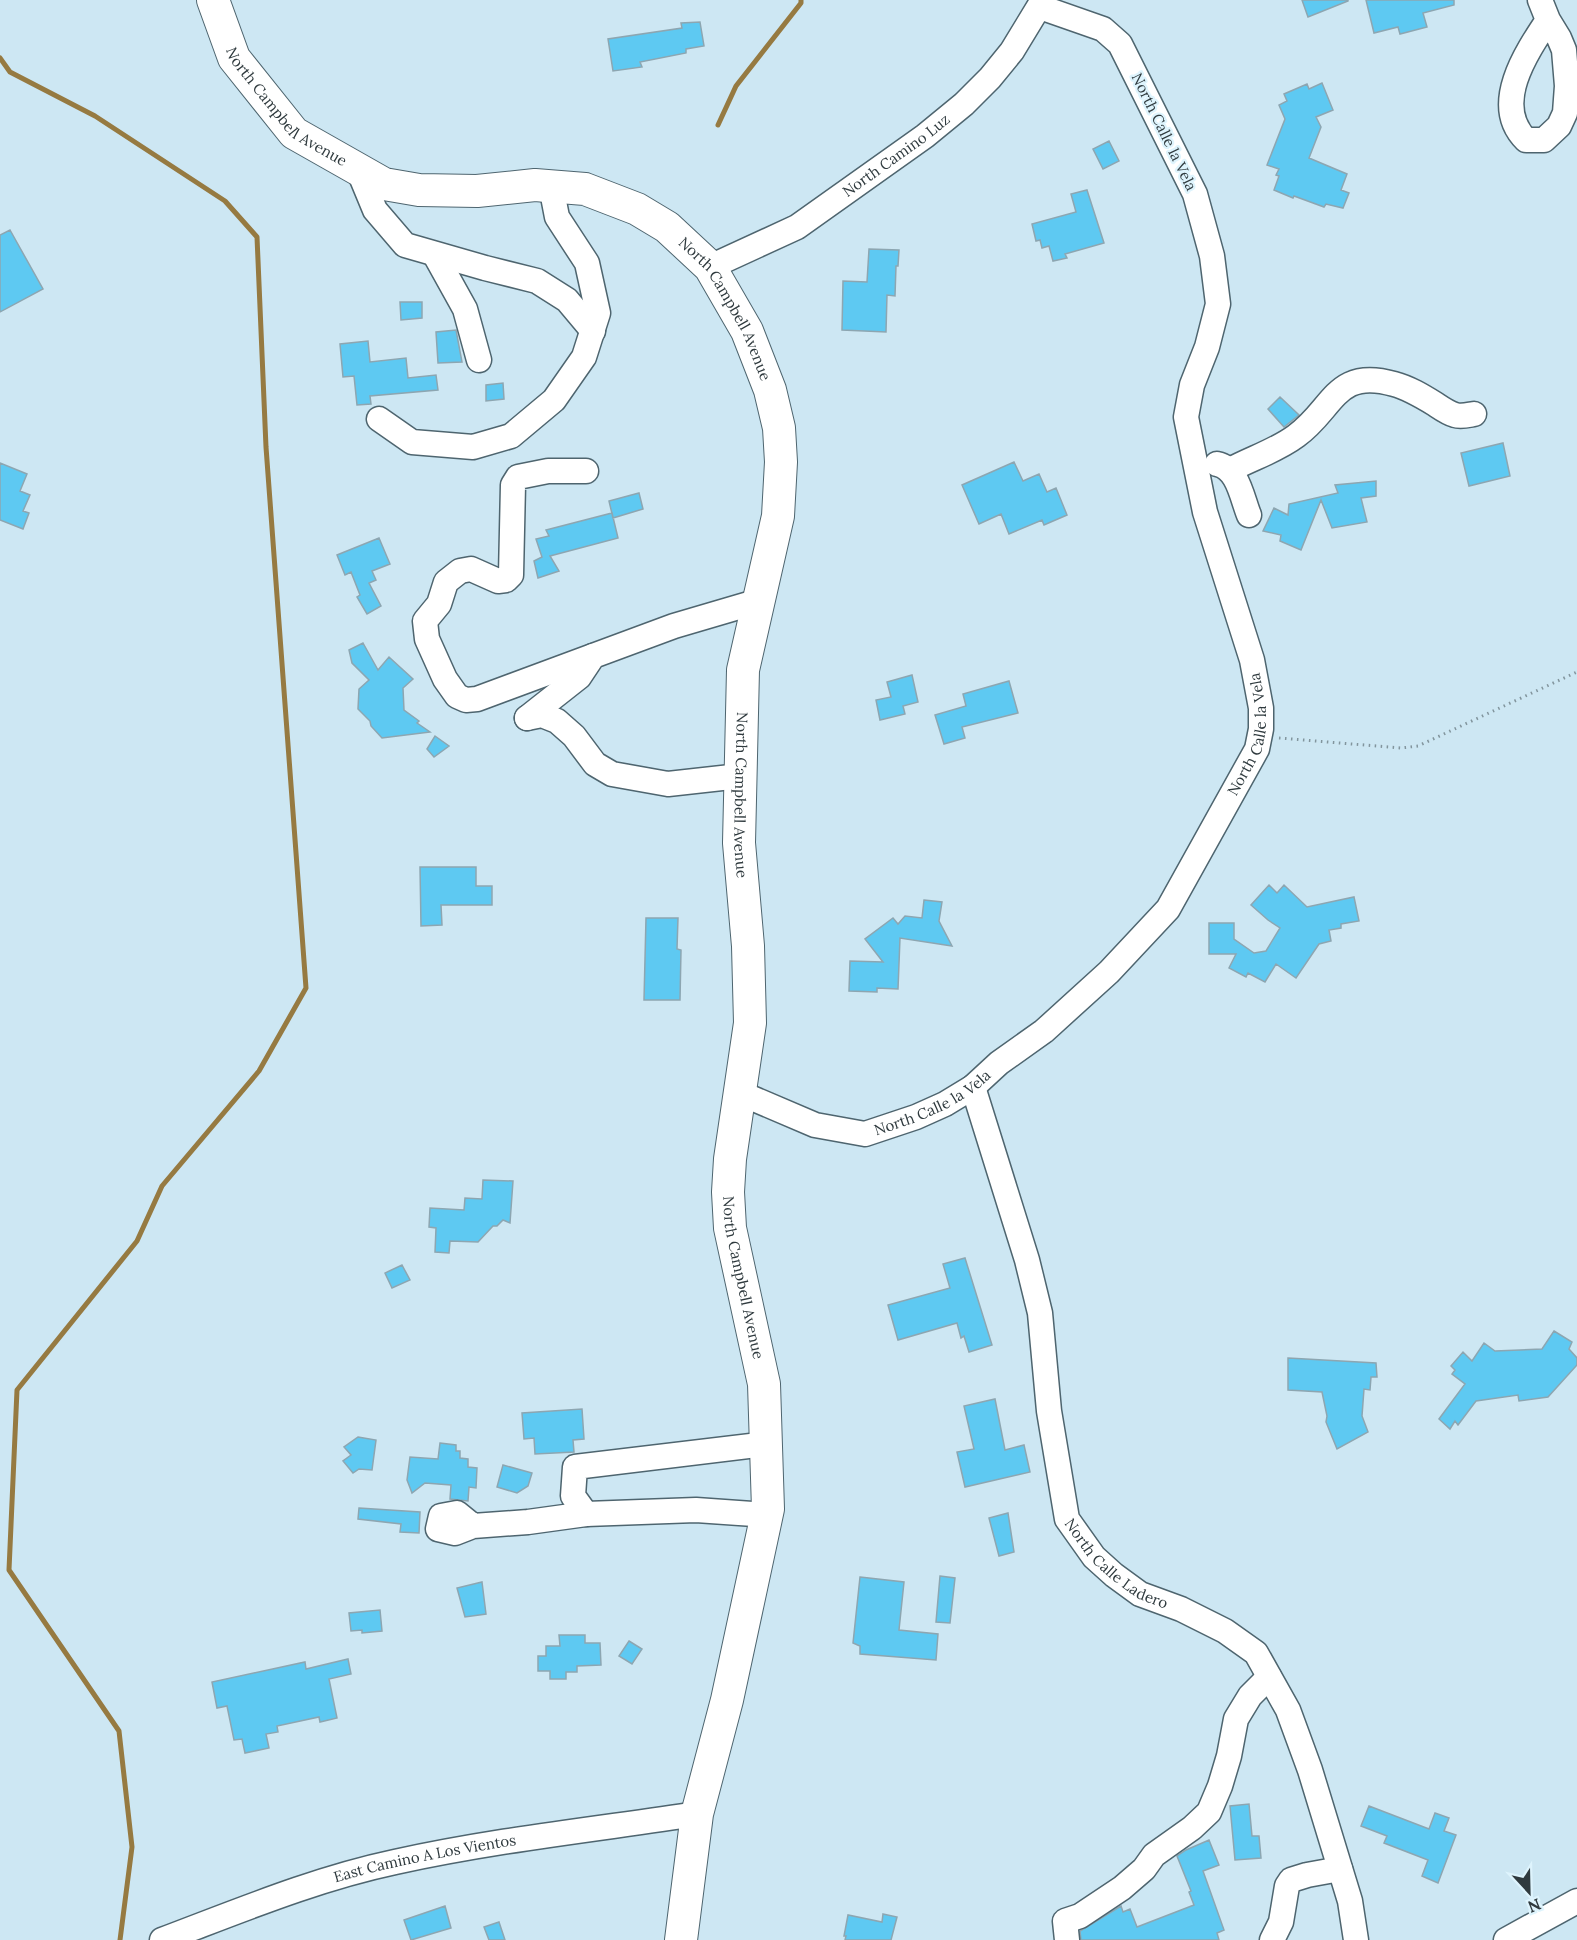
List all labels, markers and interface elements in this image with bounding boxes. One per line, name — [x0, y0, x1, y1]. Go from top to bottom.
street label: North Campbell Avenue — [222, 45, 351, 170]
street label: North Calle la Vela — [1128, 70, 1201, 194]
street label: North Camino Luz — [838, 110, 953, 201]
street label: North Campbell Avenue — [675, 233, 775, 383]
street label: North Calle la Vela — [1223, 671, 1270, 799]
street label: North Campbell Avenue — [730, 712, 752, 879]
street label: North Calle la Vela — [871, 1065, 995, 1139]
street label: North Campbell Avenue — [719, 1195, 768, 1361]
street label: North Calle Ladero — [1061, 1515, 1171, 1613]
street label: East Camino A Los Vientos — [331, 1830, 517, 1886]
north arrow — [1499, 1862, 1559, 1922]
text: N — [1525, 1894, 1544, 1917]

